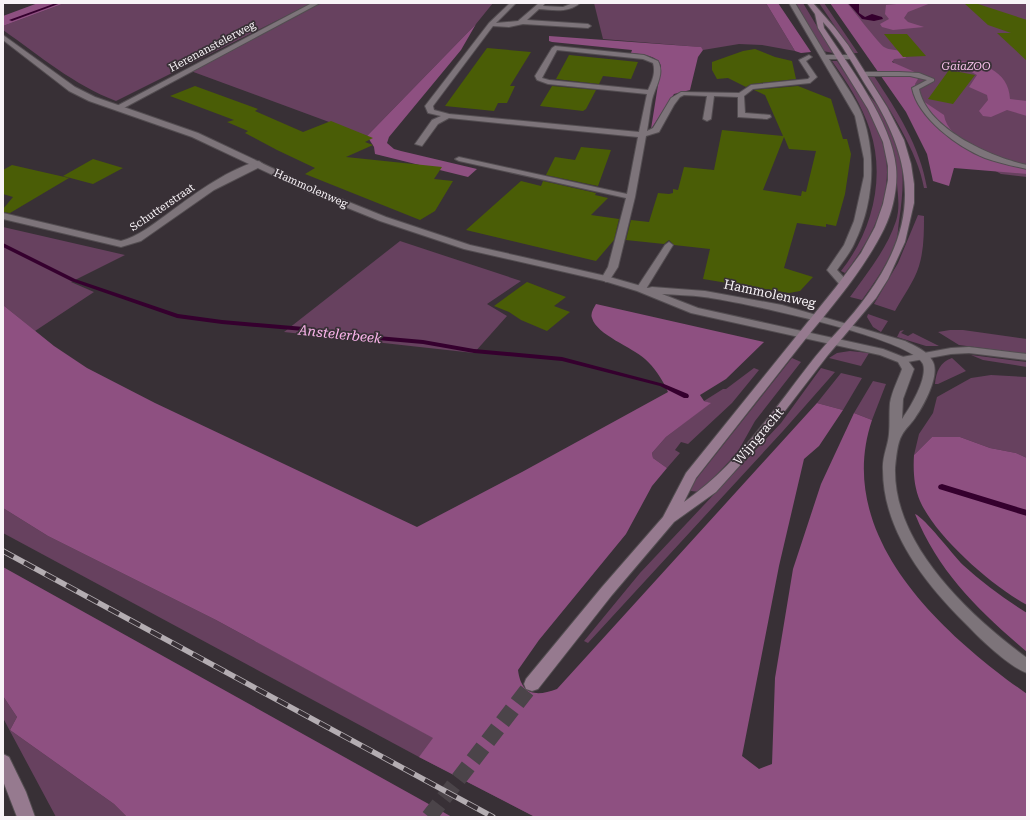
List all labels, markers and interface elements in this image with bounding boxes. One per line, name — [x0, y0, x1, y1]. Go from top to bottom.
street label: Herenanstelerweg — [167, 18, 258, 75]
park label: GaiaZOO — [941, 60, 991, 73]
street label: Hammolenweg — [272, 166, 350, 211]
street label: Schutterstraat — [127, 181, 197, 234]
street label: Hammolenweg — [722, 276, 818, 311]
water label: Anstelerbeek — [297, 322, 383, 346]
street label: Wijngracht — [730, 405, 787, 468]

